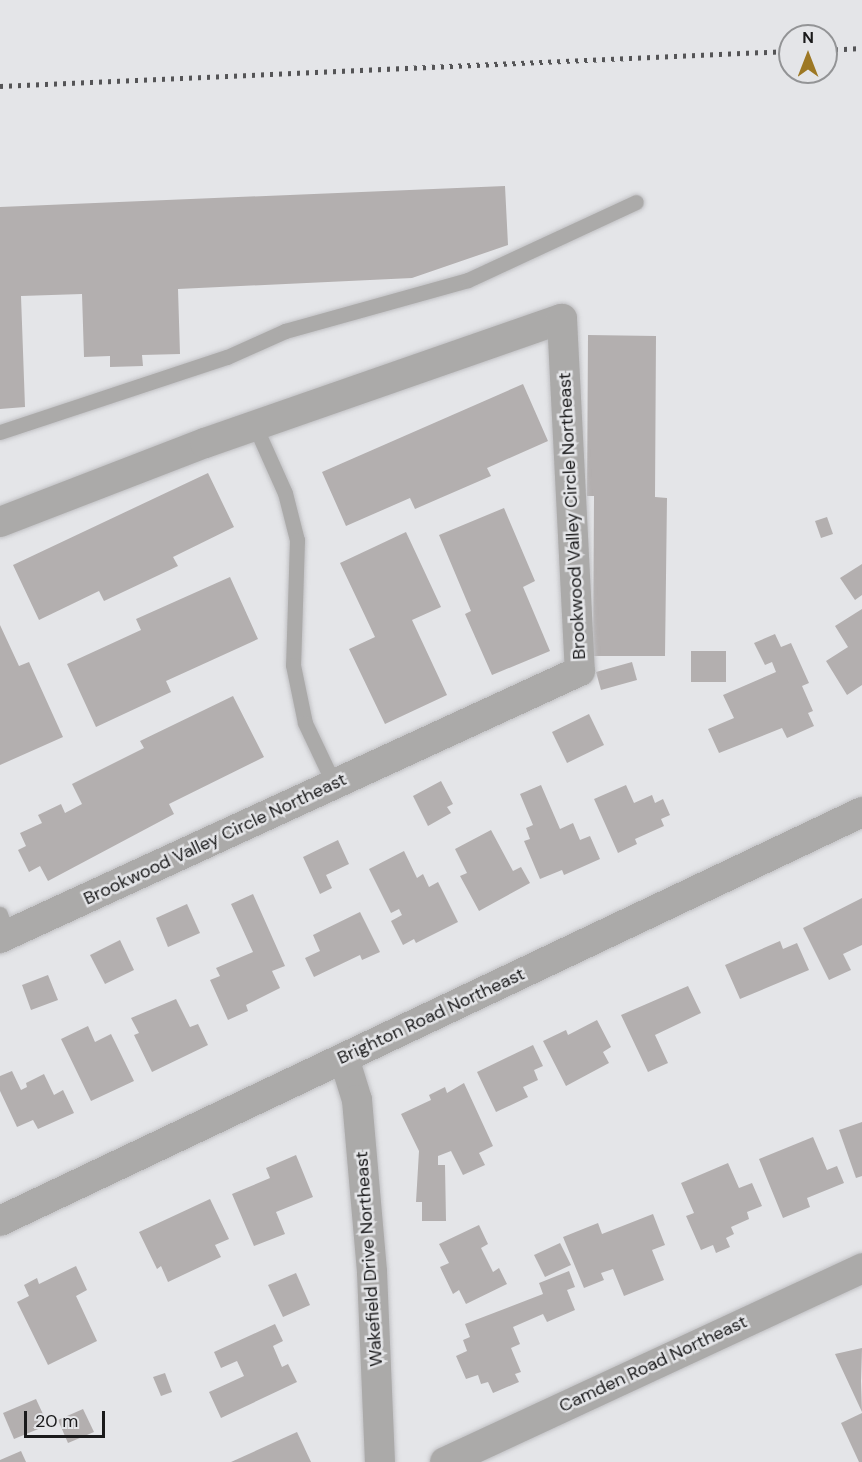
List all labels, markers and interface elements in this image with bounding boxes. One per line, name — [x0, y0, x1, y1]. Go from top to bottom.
north arrow — [778, 24, 838, 84]
text: N — [802, 27, 814, 48]
street label: Brookwood Valley Circle Northeast — [554, 372, 590, 660]
street label: Brookwood Valley Circle Northeast — [80, 768, 350, 910]
street label: Brighton Road Northeast — [334, 963, 528, 1069]
street label: Wakefield Drive Northeast — [351, 1151, 387, 1367]
street label: Camden Road Northeast — [556, 1311, 750, 1417]
scale bar — [27, 1399, 108, 1437]
text: 20 m — [35, 1409, 78, 1433]

